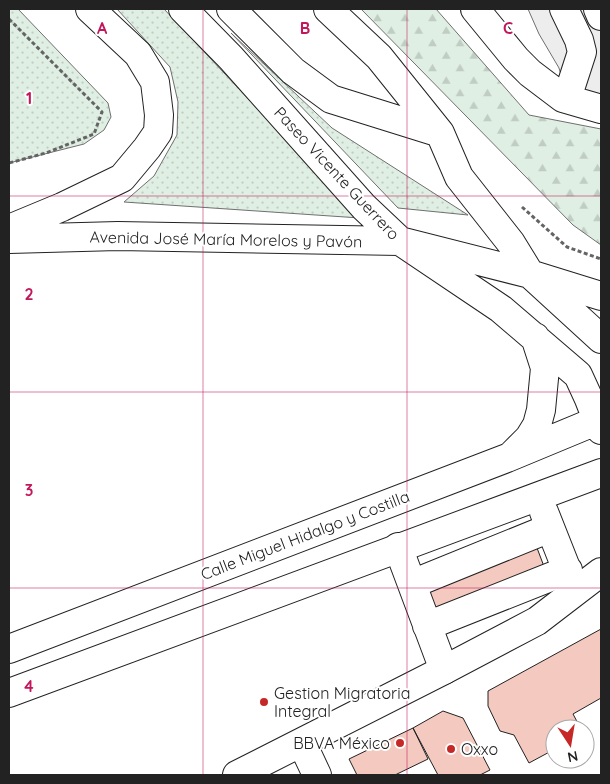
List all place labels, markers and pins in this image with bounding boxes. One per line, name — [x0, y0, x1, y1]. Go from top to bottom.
place label: Gestion Migratoria Integral — [274, 683, 410, 721]
marker: Gestion Migratoria Integral — [258, 696, 270, 708]
place label: BBVA México — [293, 733, 390, 753]
marker: BBVA México — [394, 737, 406, 749]
place label: Oxxo — [461, 739, 498, 759]
marker: Oxxo — [445, 743, 457, 755]

